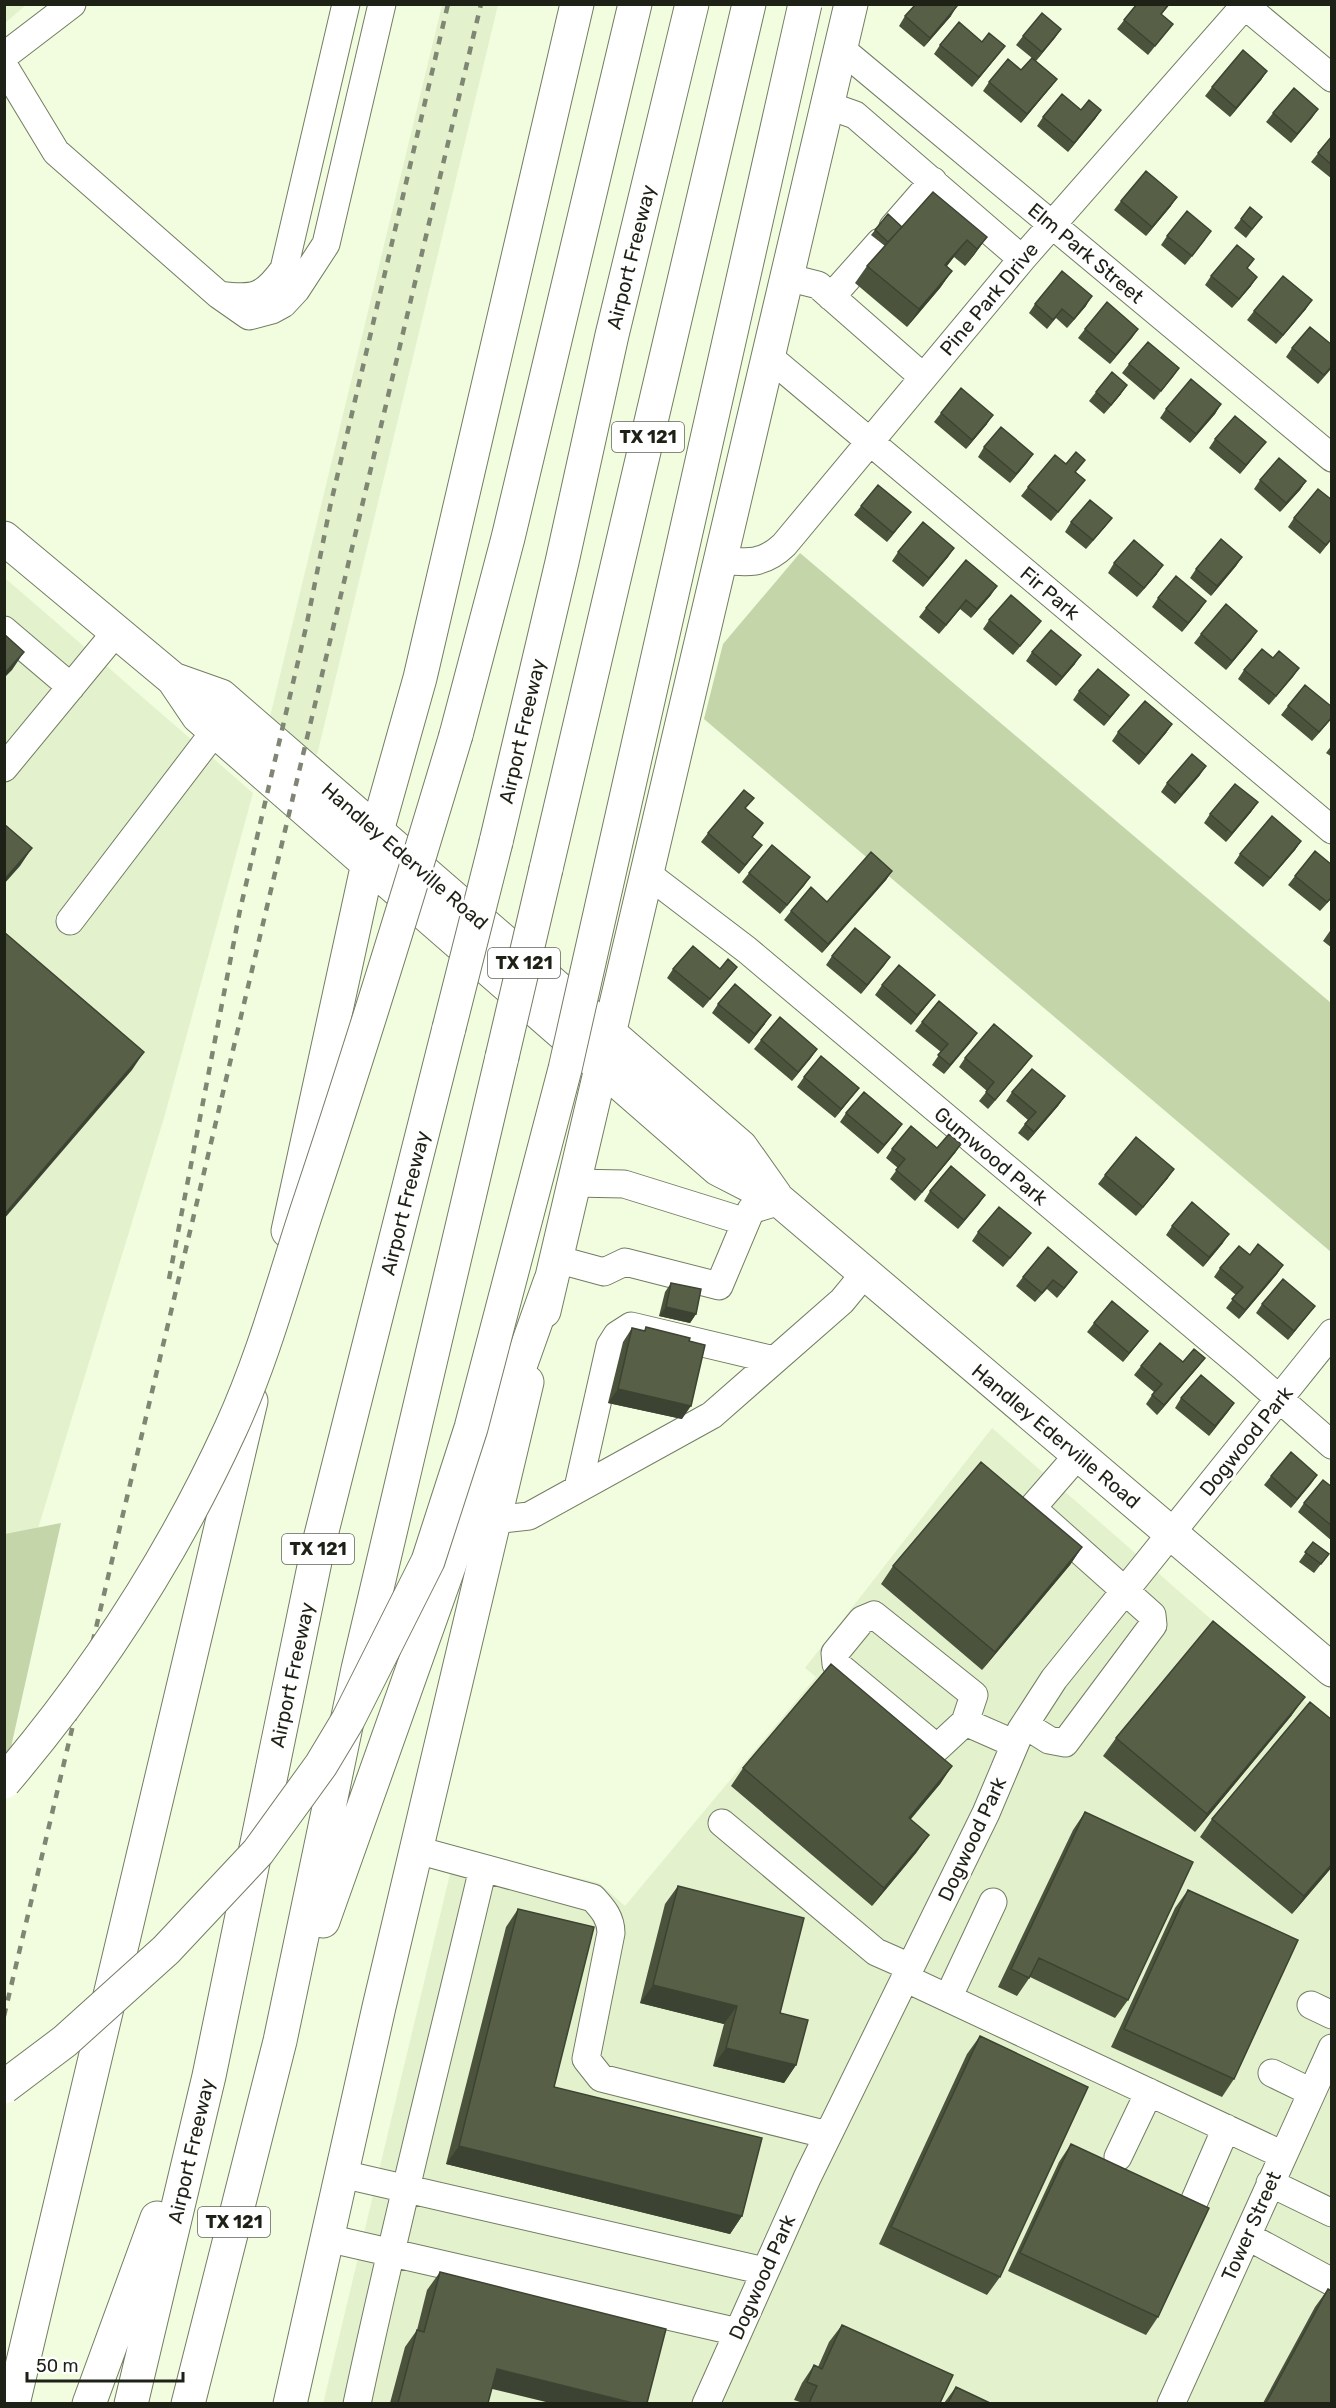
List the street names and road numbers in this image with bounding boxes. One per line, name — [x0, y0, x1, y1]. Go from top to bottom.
street label: Airport Freeway — [601, 182, 661, 332]
street label: Elm Park Street — [1023, 198, 1149, 309]
street label: Pine Park Drive — [935, 238, 1043, 360]
road number: TX 121 — [612, 422, 684, 452]
street label: Fir Park — [1015, 561, 1085, 625]
street label: Airport Freeway — [494, 656, 550, 806]
street label: Handley Ederville Road — [317, 777, 493, 935]
road number: TX 121 — [488, 948, 560, 978]
street label: Gumwood Park — [929, 1102, 1053, 1211]
street label: Airport Freeway — [375, 1128, 435, 1278]
street label: Handley Ederville Road — [967, 1359, 1145, 1513]
street label: Dogwood Park — [1194, 1381, 1298, 1501]
road number: TX 121 — [282, 1534, 354, 1564]
street label: Airport Freeway — [265, 1600, 319, 1750]
street label: Dogwood Park — [933, 1772, 1012, 1905]
street label: Airport Freeway — [163, 2076, 219, 2226]
street label: Tower Street — [1216, 2167, 1286, 2285]
road number: TX 121 — [198, 2207, 270, 2237]
street label: Dogwood Park — [724, 2210, 801, 2343]

